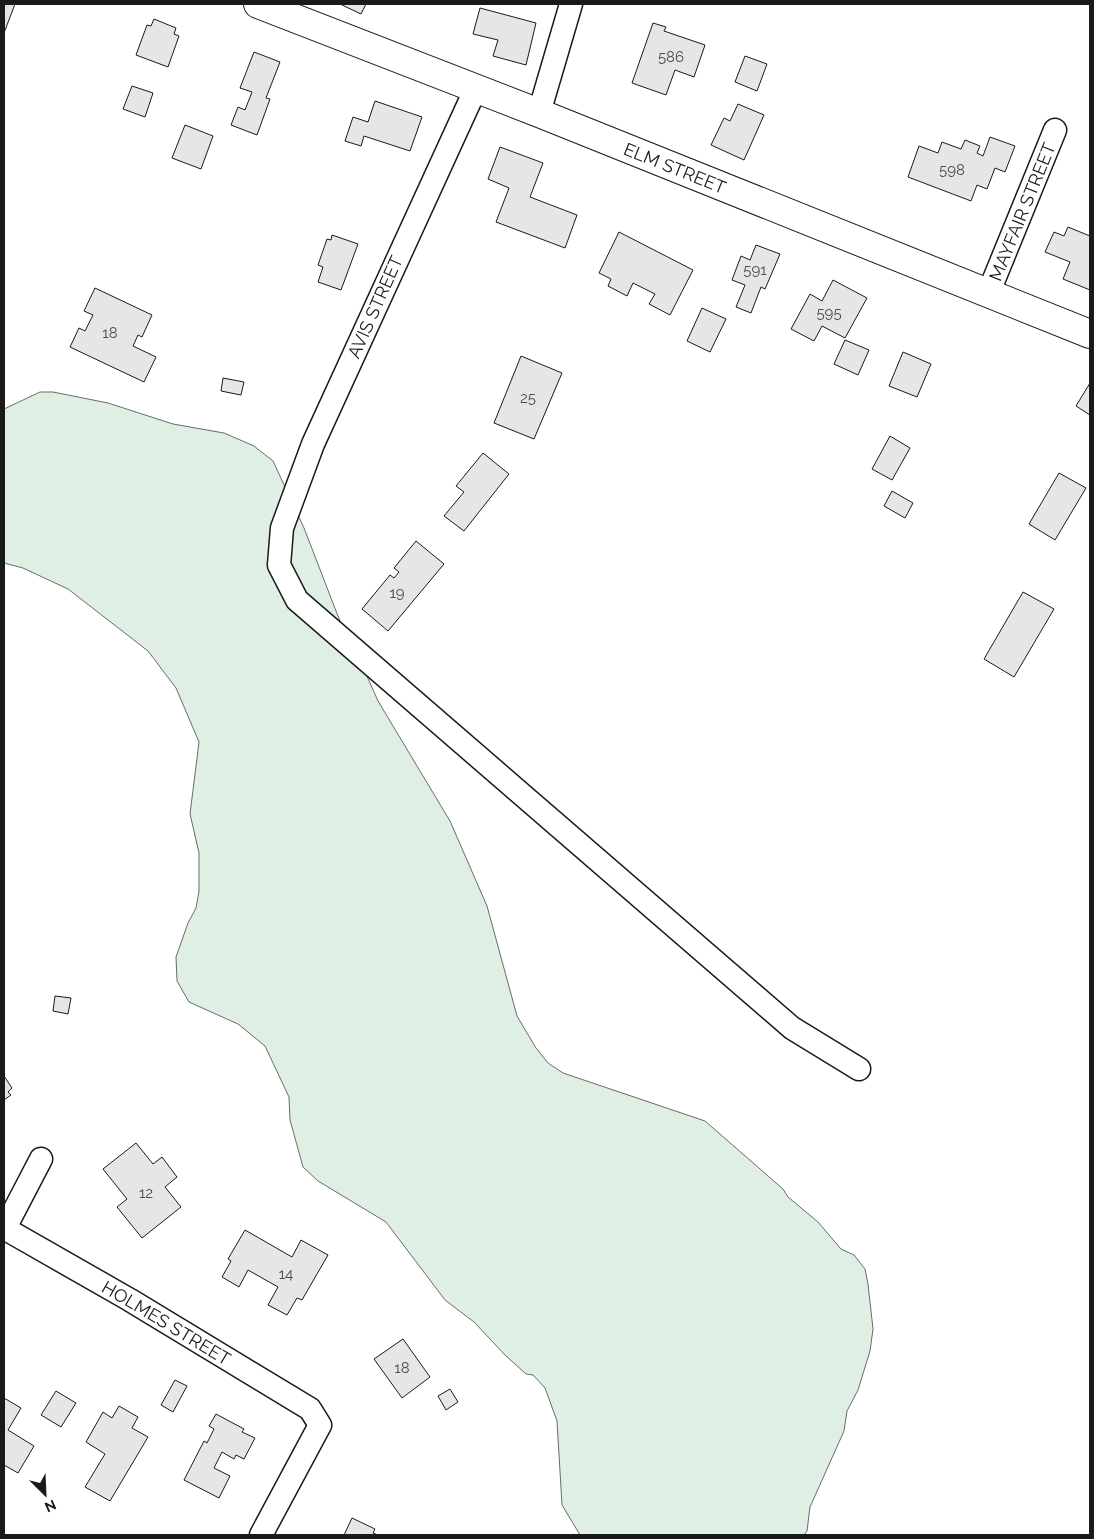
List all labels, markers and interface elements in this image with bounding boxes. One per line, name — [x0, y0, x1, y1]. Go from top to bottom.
house number: 586 — [658, 48, 684, 66]
street label: ELM STREET — [621, 138, 729, 198]
street label: MAYFAIR STREET — [984, 139, 1059, 284]
house number: 598 — [939, 161, 965, 179]
street label: AVIS STREET — [343, 253, 407, 361]
house number: 591 — [743, 261, 767, 279]
house number: 595 — [816, 304, 842, 322]
house number: 18 — [102, 324, 118, 342]
house number: 25 — [520, 389, 536, 407]
house number: 19 — [389, 584, 405, 602]
house number: 12 — [139, 1184, 153, 1202]
house number: 14 — [279, 1265, 293, 1283]
street label: HOLMES STREET — [99, 1276, 235, 1369]
house number: 18 — [394, 1359, 410, 1377]
north arrow — [20, 1469, 70, 1519]
text: N — [42, 1496, 58, 1515]

